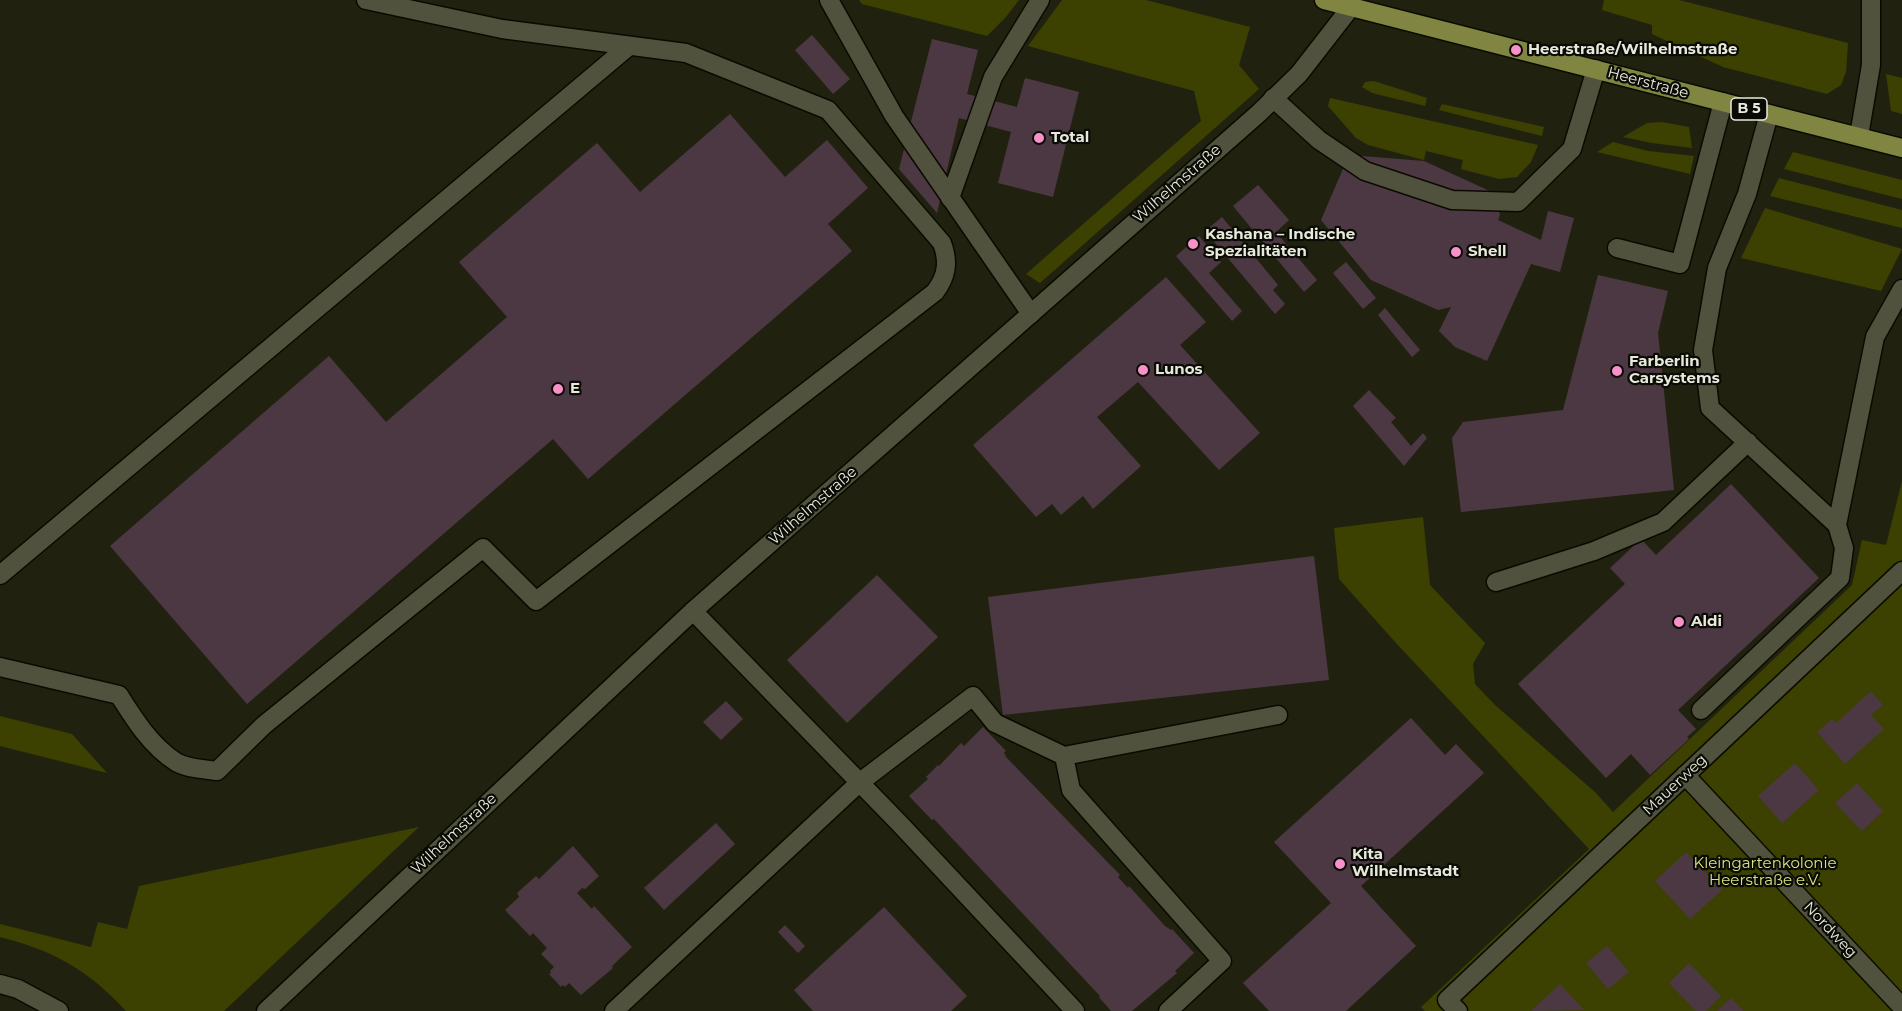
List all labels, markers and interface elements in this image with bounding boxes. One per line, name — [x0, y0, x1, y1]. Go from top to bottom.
place label: Heerstraße/Wilhelmstraße — [1528, 41, 1737, 59]
marker: Heerstraße/Wilhelmstraße — [1509, 43, 1523, 57]
street label: Heerstraße — [1606, 64, 1690, 102]
road number: B 5 — [1731, 98, 1767, 120]
place label: Total — [1051, 129, 1089, 147]
marker: Total — [1032, 131, 1046, 145]
street label: Wilhelmstraße — [1129, 141, 1225, 227]
place label: Kashana – Indische Spezialitäten — [1205, 226, 1355, 261]
marker: Kashana – Indische Spezialitäten — [1186, 237, 1200, 251]
place label: Shell — [1468, 243, 1506, 261]
marker: Shell — [1449, 245, 1463, 259]
place label: Farberlin Carsystems — [1629, 353, 1720, 388]
place label: Lunos — [1155, 361, 1203, 379]
marker: Lunos — [1136, 363, 1150, 377]
marker: Farberlin Carsystems — [1610, 364, 1624, 378]
place label: E — [570, 380, 580, 398]
marker: E — [551, 382, 565, 396]
street label: Wilhelmstraße — [765, 463, 861, 549]
place label: Aldi — [1691, 613, 1722, 631]
marker: Aldi — [1672, 615, 1686, 629]
street label: Mauerweg — [1639, 751, 1711, 819]
street label: Wilhelmstraße — [408, 790, 500, 878]
place label: Kita Wilhelmstadt — [1352, 846, 1459, 881]
park label: Kleingartenkolonie Heerstraße e.V. — [1693, 855, 1837, 890]
marker: Kita Wilhelmstadt — [1333, 857, 1347, 871]
street label: Nordweg — [1800, 898, 1860, 962]

